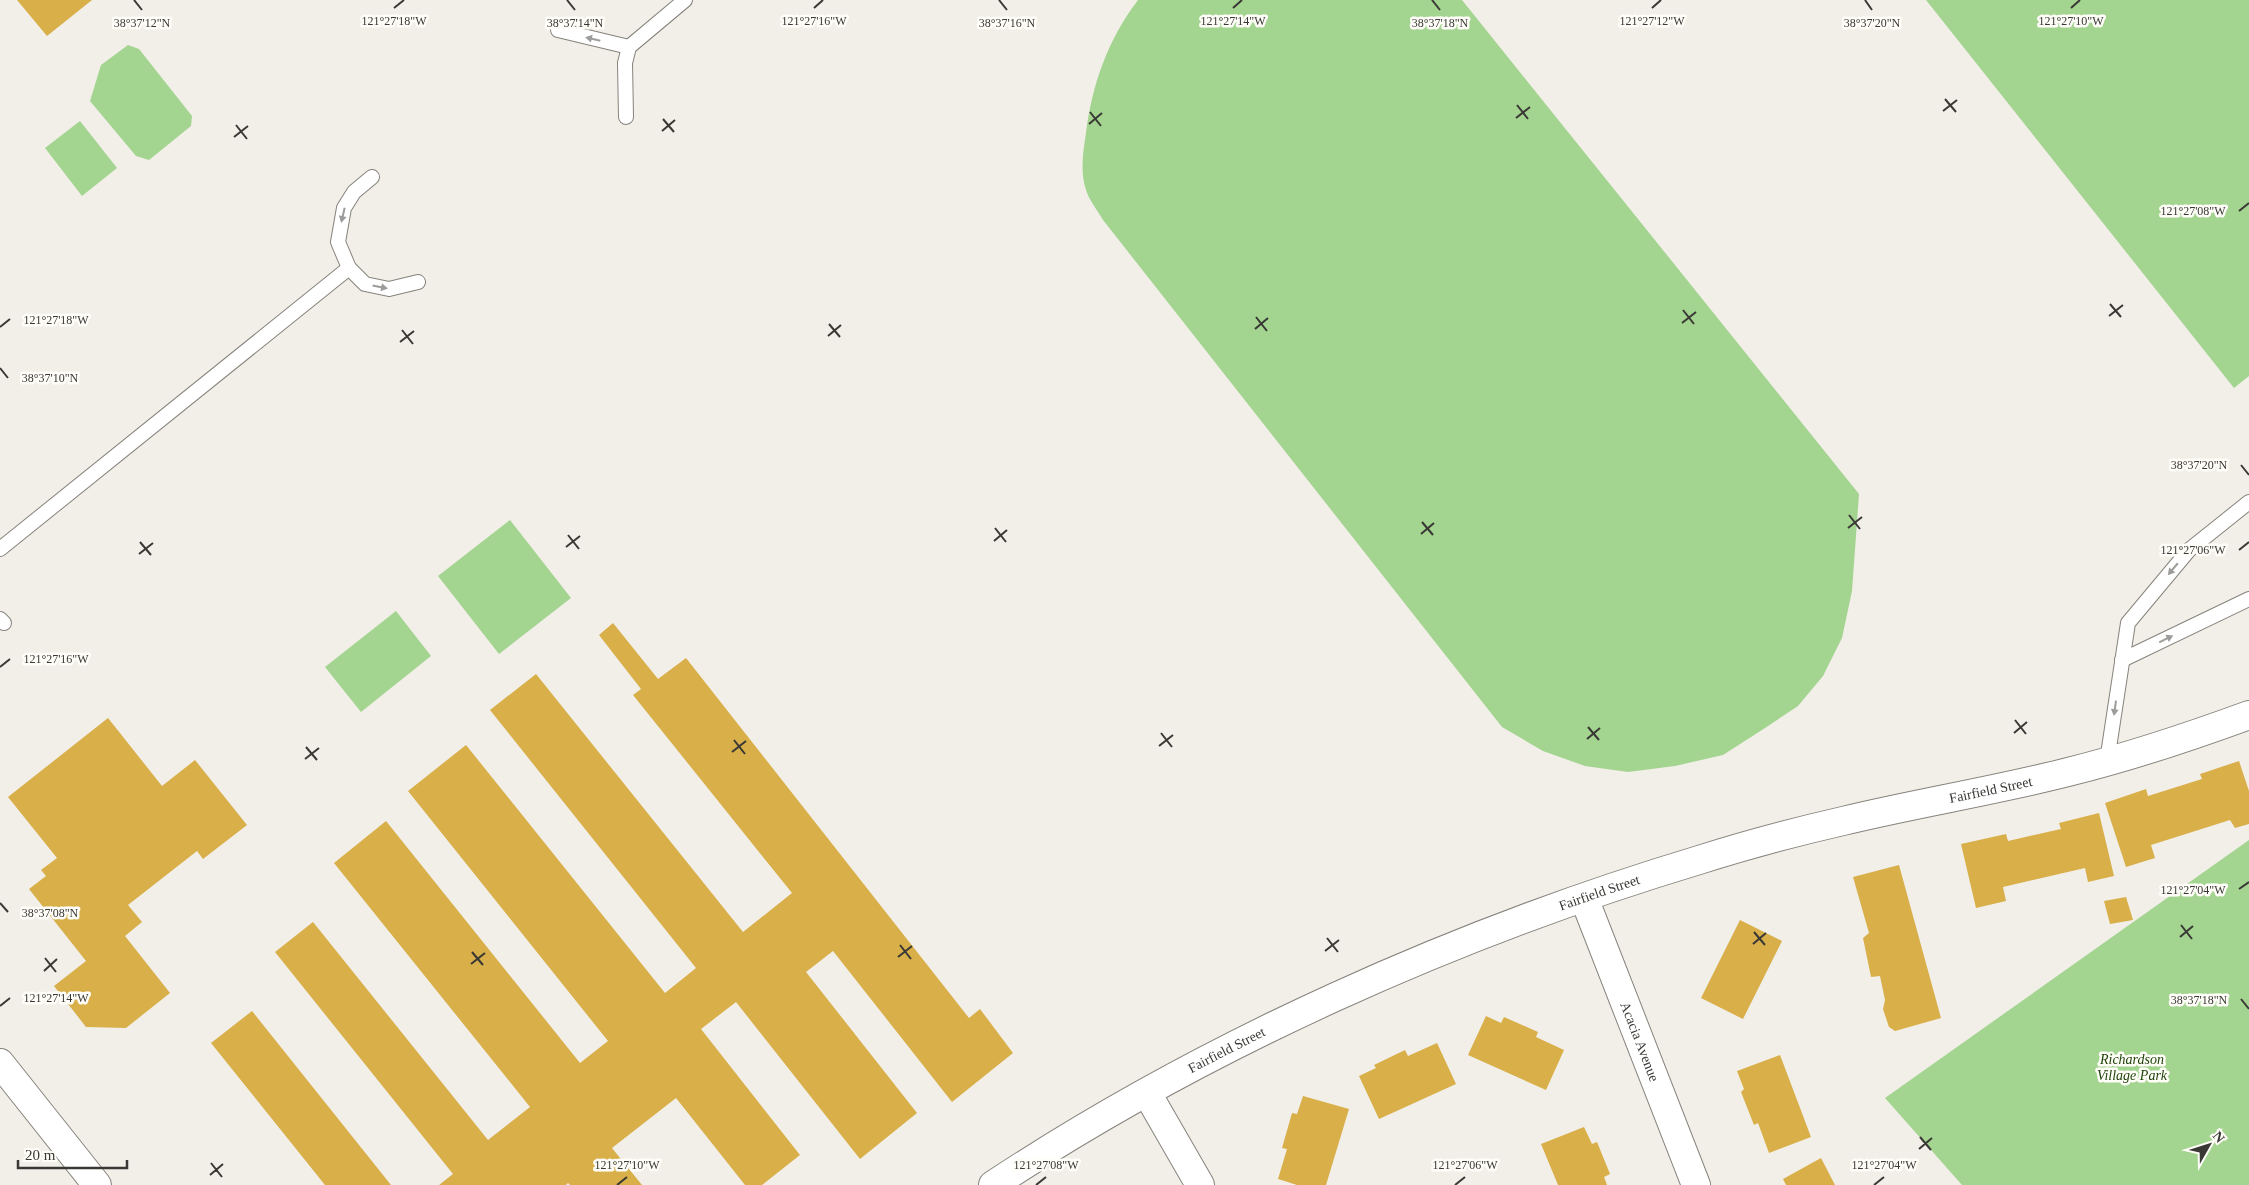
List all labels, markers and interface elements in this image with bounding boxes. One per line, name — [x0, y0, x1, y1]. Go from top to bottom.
text: 121°27'18"W — [361, 14, 427, 28]
text: 121°27'16"W — [781, 14, 847, 28]
text: 121°27'14"W — [1200, 14, 1266, 28]
text: 121°27'12"W — [1619, 14, 1685, 28]
text: 121°27'10"W — [2038, 14, 2104, 28]
text: 38°37'12"N — [114, 16, 171, 30]
text: 38°37'14"N — [547, 16, 604, 30]
text: 38°37'16"N — [979, 16, 1036, 30]
text: 38°37'18"N — [1412, 16, 1469, 30]
text: 38°37'20"N — [1844, 16, 1901, 30]
one-way arrow — [586, 35, 601, 43]
text: 121°27'08"W — [2160, 204, 2226, 218]
one-way arrow — [339, 207, 347, 222]
one-way arrow — [373, 284, 389, 292]
text: 121°27'18"W — [23, 313, 89, 327]
text: 38°37'10"N — [22, 371, 79, 385]
text: 38°37'20"N — [2171, 458, 2228, 472]
text: 121°27'06"W — [2160, 543, 2226, 557]
one-way arrow — [2168, 562, 2179, 575]
one-way arrow — [2159, 635, 2173, 643]
text: 121°27'16"W — [23, 652, 89, 666]
one-way arrow — [2111, 701, 2119, 717]
street label: Fairfield Street — [1948, 774, 2034, 806]
street label: Fairfield Street — [1557, 872, 1642, 914]
text: 121°27'04"W — [2160, 883, 2226, 897]
text: 38°37'08"N — [22, 906, 79, 920]
text: 121°27'14"W — [23, 991, 89, 1005]
text: 38°37'18"N — [2171, 993, 2228, 1007]
street label: Acacia Avenue — [1617, 1000, 1662, 1084]
street label: Fairfield Street — [1186, 1024, 1268, 1076]
park label: Richardson Village Park — [2097, 1052, 2168, 1083]
north arrow — [2184, 1120, 2234, 1170]
text: N — [2210, 1128, 2228, 1146]
scale bar — [18, 1138, 126, 1170]
text: 20 m — [25, 1147, 56, 1163]
text: 121°27'10"W — [594, 1158, 660, 1172]
text: 121°27'08"W — [1013, 1158, 1079, 1172]
text: 121°27'06"W — [1432, 1158, 1498, 1172]
text: 121°27'04"W — [1851, 1158, 1917, 1172]

